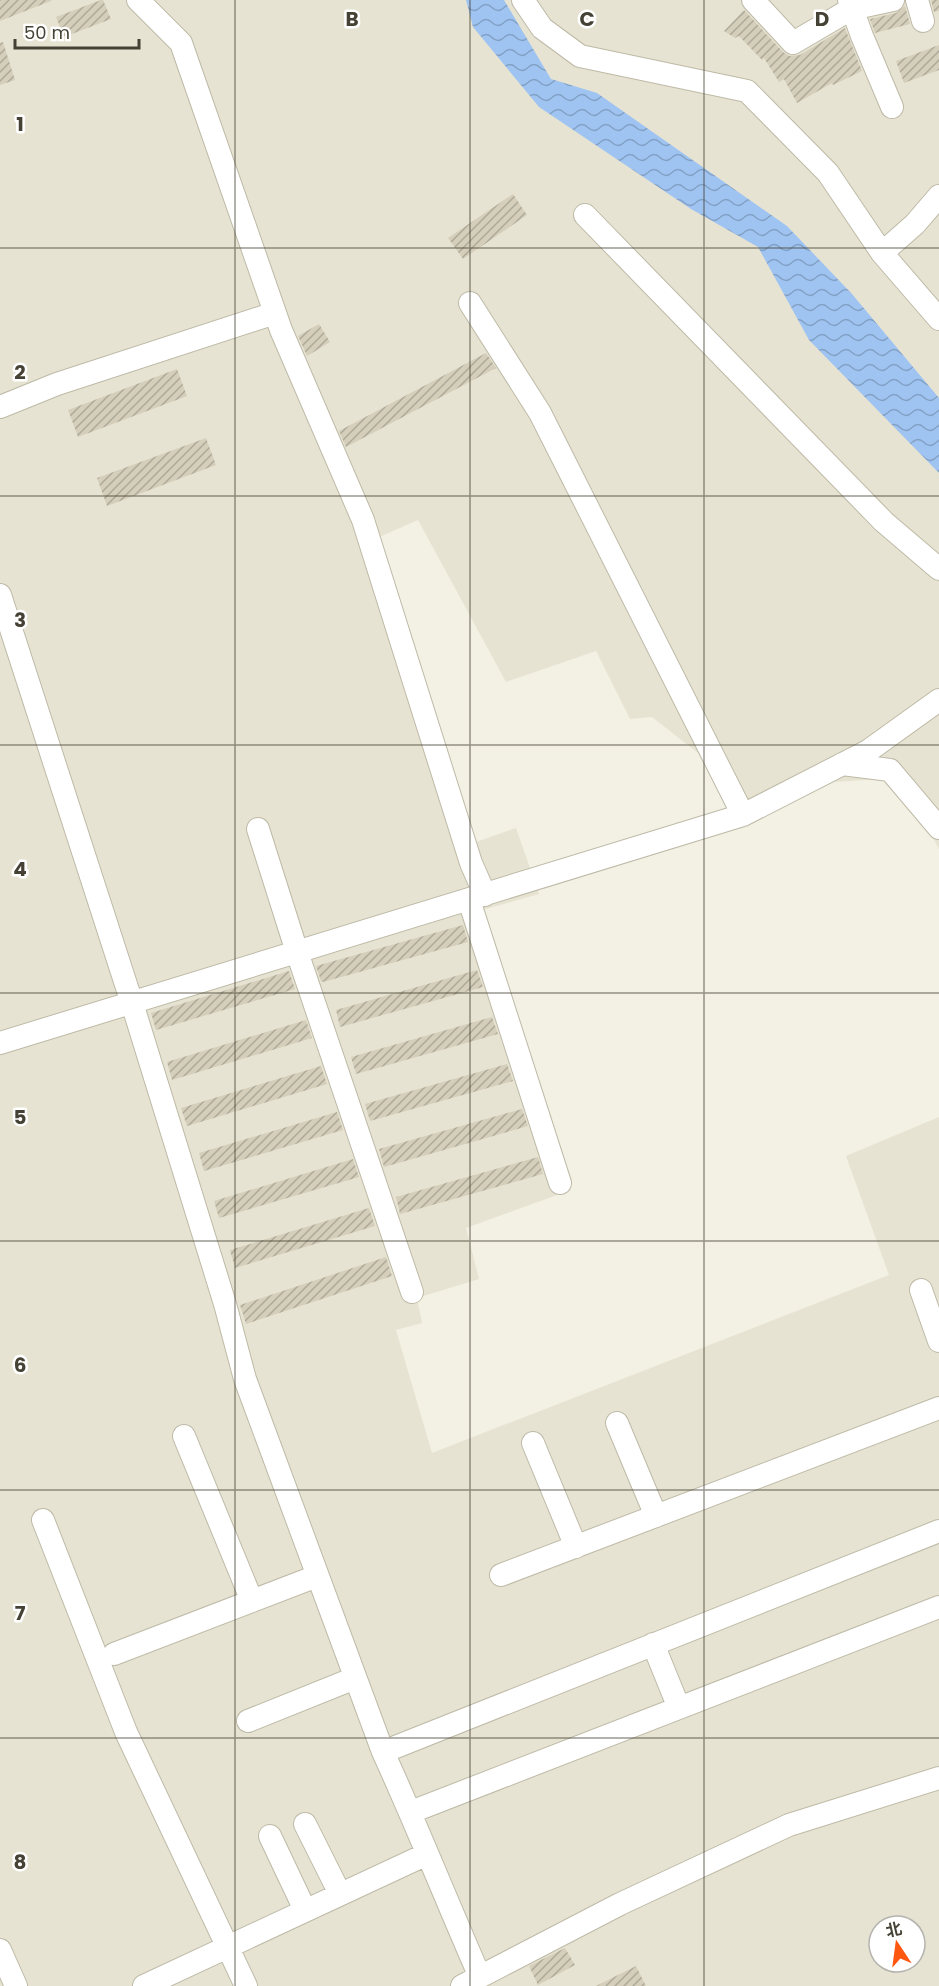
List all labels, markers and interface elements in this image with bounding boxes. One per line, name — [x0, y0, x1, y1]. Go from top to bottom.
text: B — [345, 5, 359, 33]
text: C — [579, 5, 595, 33]
text: D — [815, 5, 829, 33]
scale bar — [15, 12, 140, 50]
text: 50 m — [24, 20, 70, 45]
text: 1 — [16, 110, 24, 138]
text: 2 — [14, 358, 26, 386]
text: 3 — [14, 606, 26, 634]
text: 4 — [13, 855, 27, 883]
text: 5 — [14, 1103, 27, 1131]
text: 6 — [14, 1351, 26, 1379]
text: 7 — [15, 1599, 26, 1627]
text: 8 — [14, 1848, 26, 1876]
north arrow — [867, 1914, 927, 1974]
text: 北 — [883, 1917, 904, 1943]

